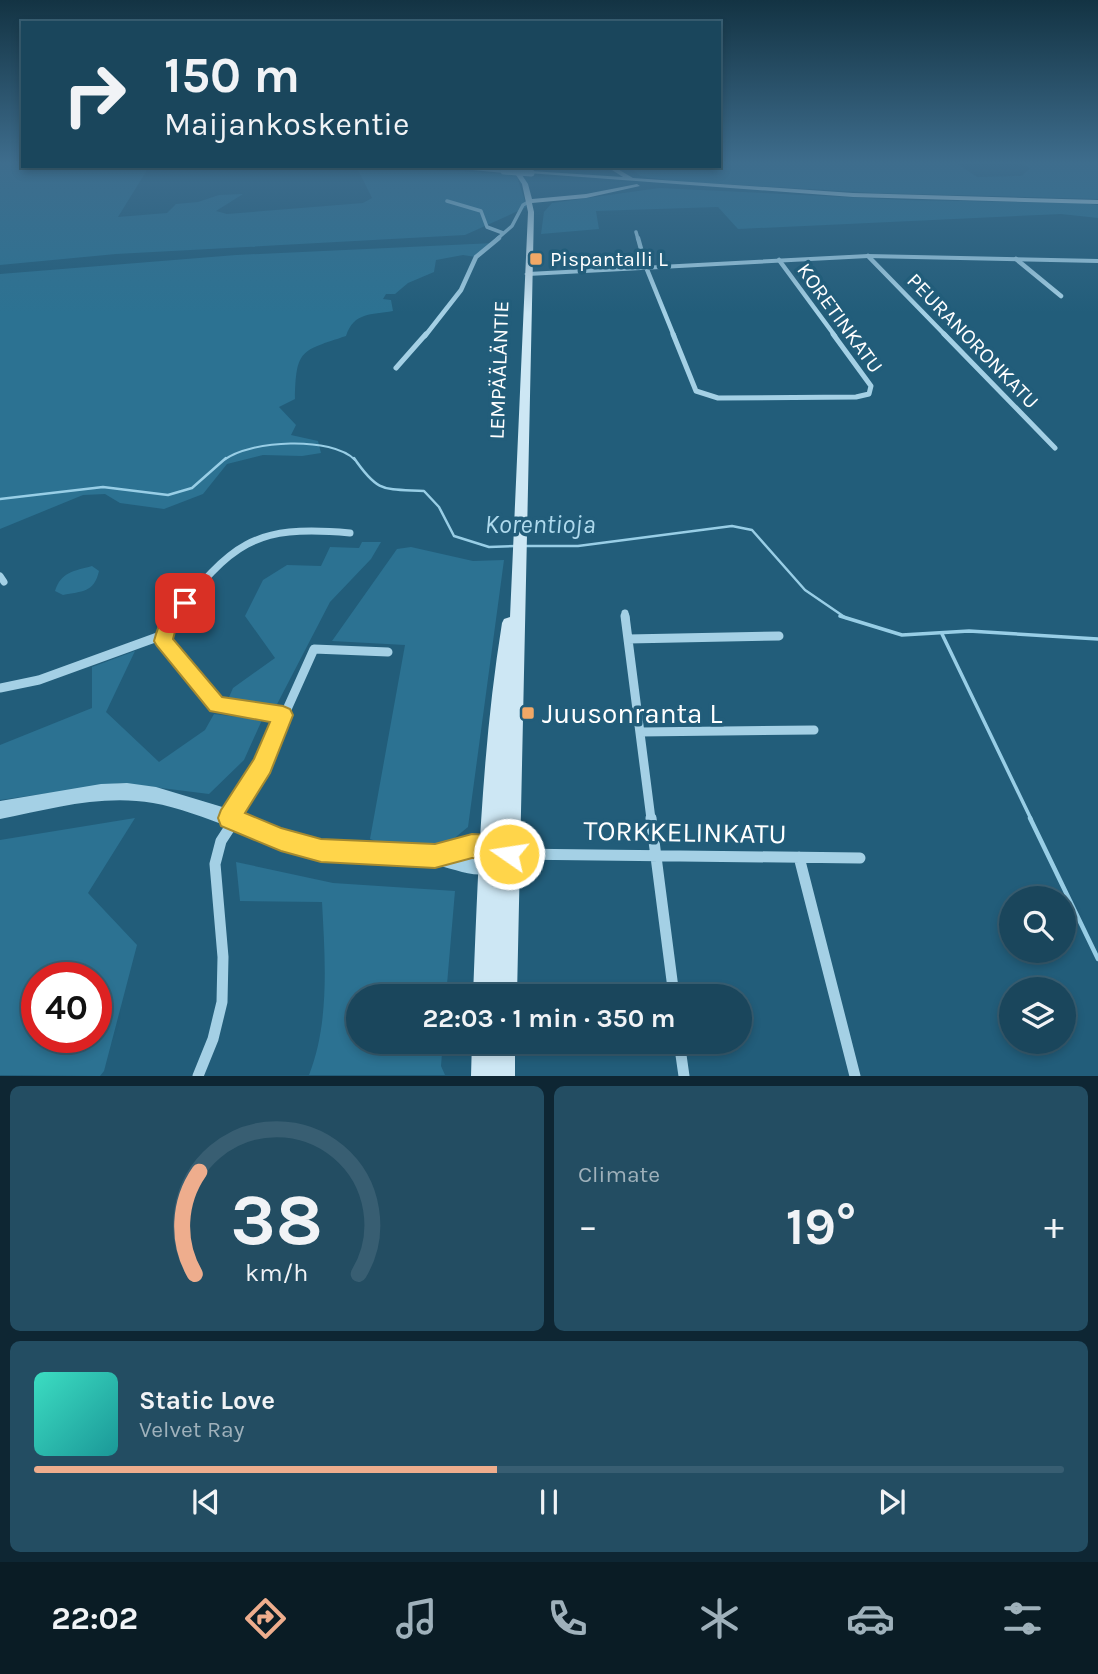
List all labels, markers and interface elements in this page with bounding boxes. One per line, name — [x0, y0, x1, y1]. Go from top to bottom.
text: 150 m — [164, 47, 300, 104]
icon: right — [49, 49, 140, 140]
text: Maijankoskentie — [164, 106, 409, 143]
place label: Pispantalli L — [550, 247, 668, 271]
marker: Pispantalli L — [528, 251, 544, 267]
street label: KORETINKATU — [792, 258, 888, 378]
street label: PEURANORONKATU — [902, 268, 1044, 414]
street label: LEMPÄÄLÄNTIE — [485, 300, 513, 440]
water label: Korentioja — [484, 509, 596, 540]
pin — [155, 573, 215, 633]
icon: arrive — [166, 584, 204, 622]
place label: Juusonranta L — [542, 697, 722, 730]
marker: Juusonranta L — [520, 705, 536, 721]
street label: TORKKELINKATU — [583, 814, 787, 850]
position arrow — [472, 817, 546, 891]
map controls — [999, 886, 1076, 1054]
button: search — [999, 886, 1076, 963]
speed limit sign: 40 — [21, 962, 112, 1053]
button: layers — [999, 977, 1076, 1054]
text: 22:03 · 1 min · 350 m — [423, 1003, 675, 1034]
text: Climate — [578, 1161, 660, 1188]
text: 38 — [231, 1178, 323, 1263]
text: 19° — [786, 1196, 856, 1257]
text: − — [578, 1204, 598, 1249]
text: + — [1044, 1204, 1064, 1249]
text: km/h — [245, 1258, 309, 1287]
text: Static Love — [139, 1385, 275, 1416]
text: Velvet Ray — [139, 1416, 244, 1443]
icon: previous — [187, 1483, 225, 1521]
icon: pause — [530, 1483, 568, 1521]
icon: next — [873, 1483, 911, 1521]
icon: directions — [241, 1594, 290, 1643]
icon: music — [392, 1594, 441, 1643]
icon: phone — [543, 1594, 592, 1643]
icon: climate — [695, 1594, 744, 1643]
icon: car — [846, 1594, 895, 1643]
icon: filters — [998, 1594, 1047, 1643]
text: 22:02 — [51, 1600, 138, 1637]

